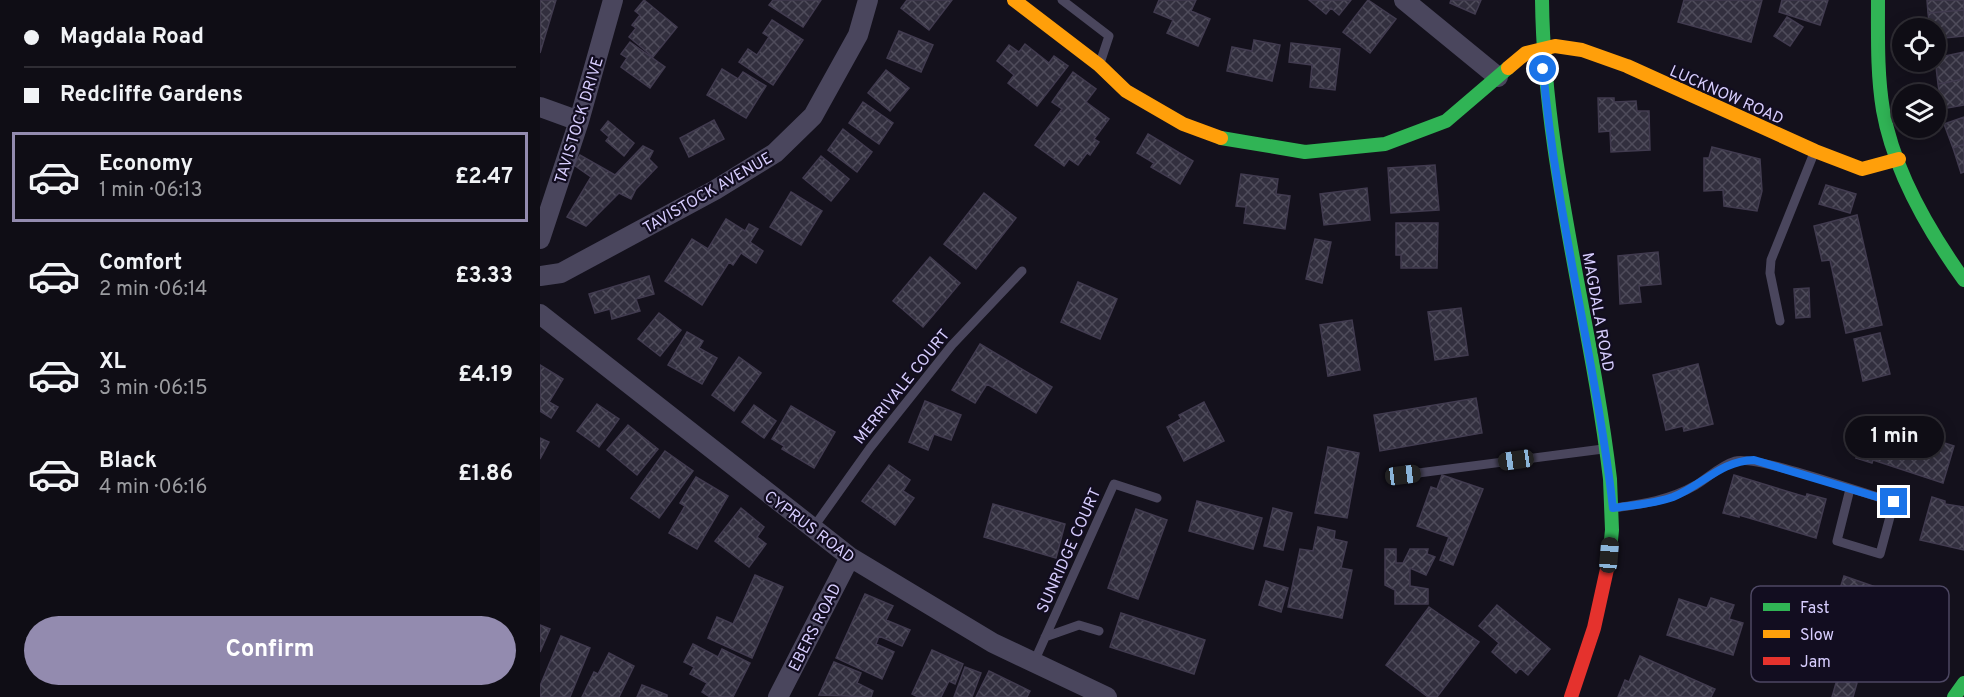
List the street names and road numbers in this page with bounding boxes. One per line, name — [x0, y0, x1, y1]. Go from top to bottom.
street label: TAVISTOCK DRIVE — [551, 55, 609, 186]
street label: LUCKNOW ROAD — [1666, 62, 1786, 130]
street label: TAVISTOCK AVENUE — [640, 149, 776, 239]
street label: MAGDALA ROAD — [1577, 251, 1617, 374]
street label: MERRIVALE COURT — [850, 326, 955, 449]
street label: SUNRIDGE COURT — [1033, 485, 1106, 616]
street label: CYPRUS ROAD — [760, 487, 858, 568]
street label: EBERS ROAD — [785, 581, 847, 675]

